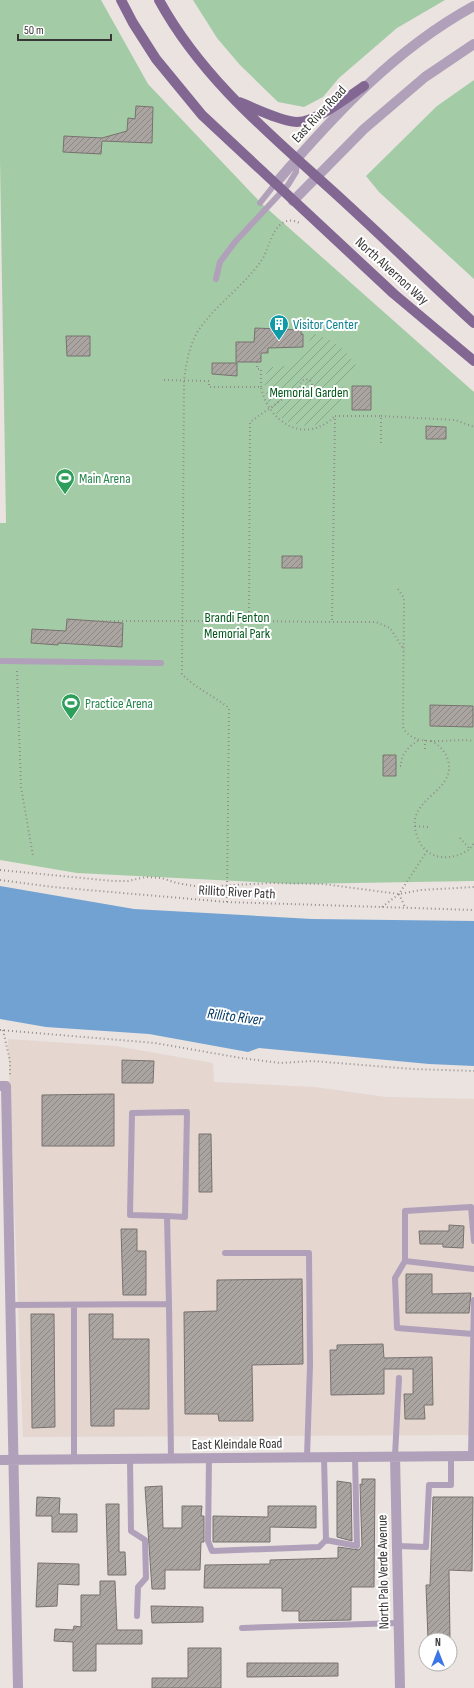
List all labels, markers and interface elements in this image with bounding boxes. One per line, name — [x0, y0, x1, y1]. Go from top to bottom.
scale bar — [18, 16, 111, 42]
text: 50 m — [24, 23, 44, 38]
street label: East River Road — [288, 82, 350, 146]
street label: North Alvernon Way — [352, 234, 433, 309]
building icon: Visitor Center — [268, 313, 290, 341]
place label: Visitor Center — [293, 316, 358, 333]
park label: Memorial Garden — [269, 384, 349, 401]
sports icon: Main Arena — [54, 467, 76, 495]
place label: Main Arena — [79, 470, 131, 487]
park label: Brandi Fenton Memorial Park — [204, 609, 271, 642]
sports icon: Practice Arena — [60, 692, 82, 720]
place label: Practice Arena — [85, 695, 153, 712]
street label: Rillito River Path — [198, 881, 276, 903]
water label: Rillito River — [206, 1004, 265, 1030]
street label: East Kleindale Road — [192, 1435, 283, 1453]
street label: North Palo Verde Avenue — [374, 1515, 392, 1629]
north arrow — [418, 1632, 458, 1672]
text: N — [435, 1636, 441, 1649]

